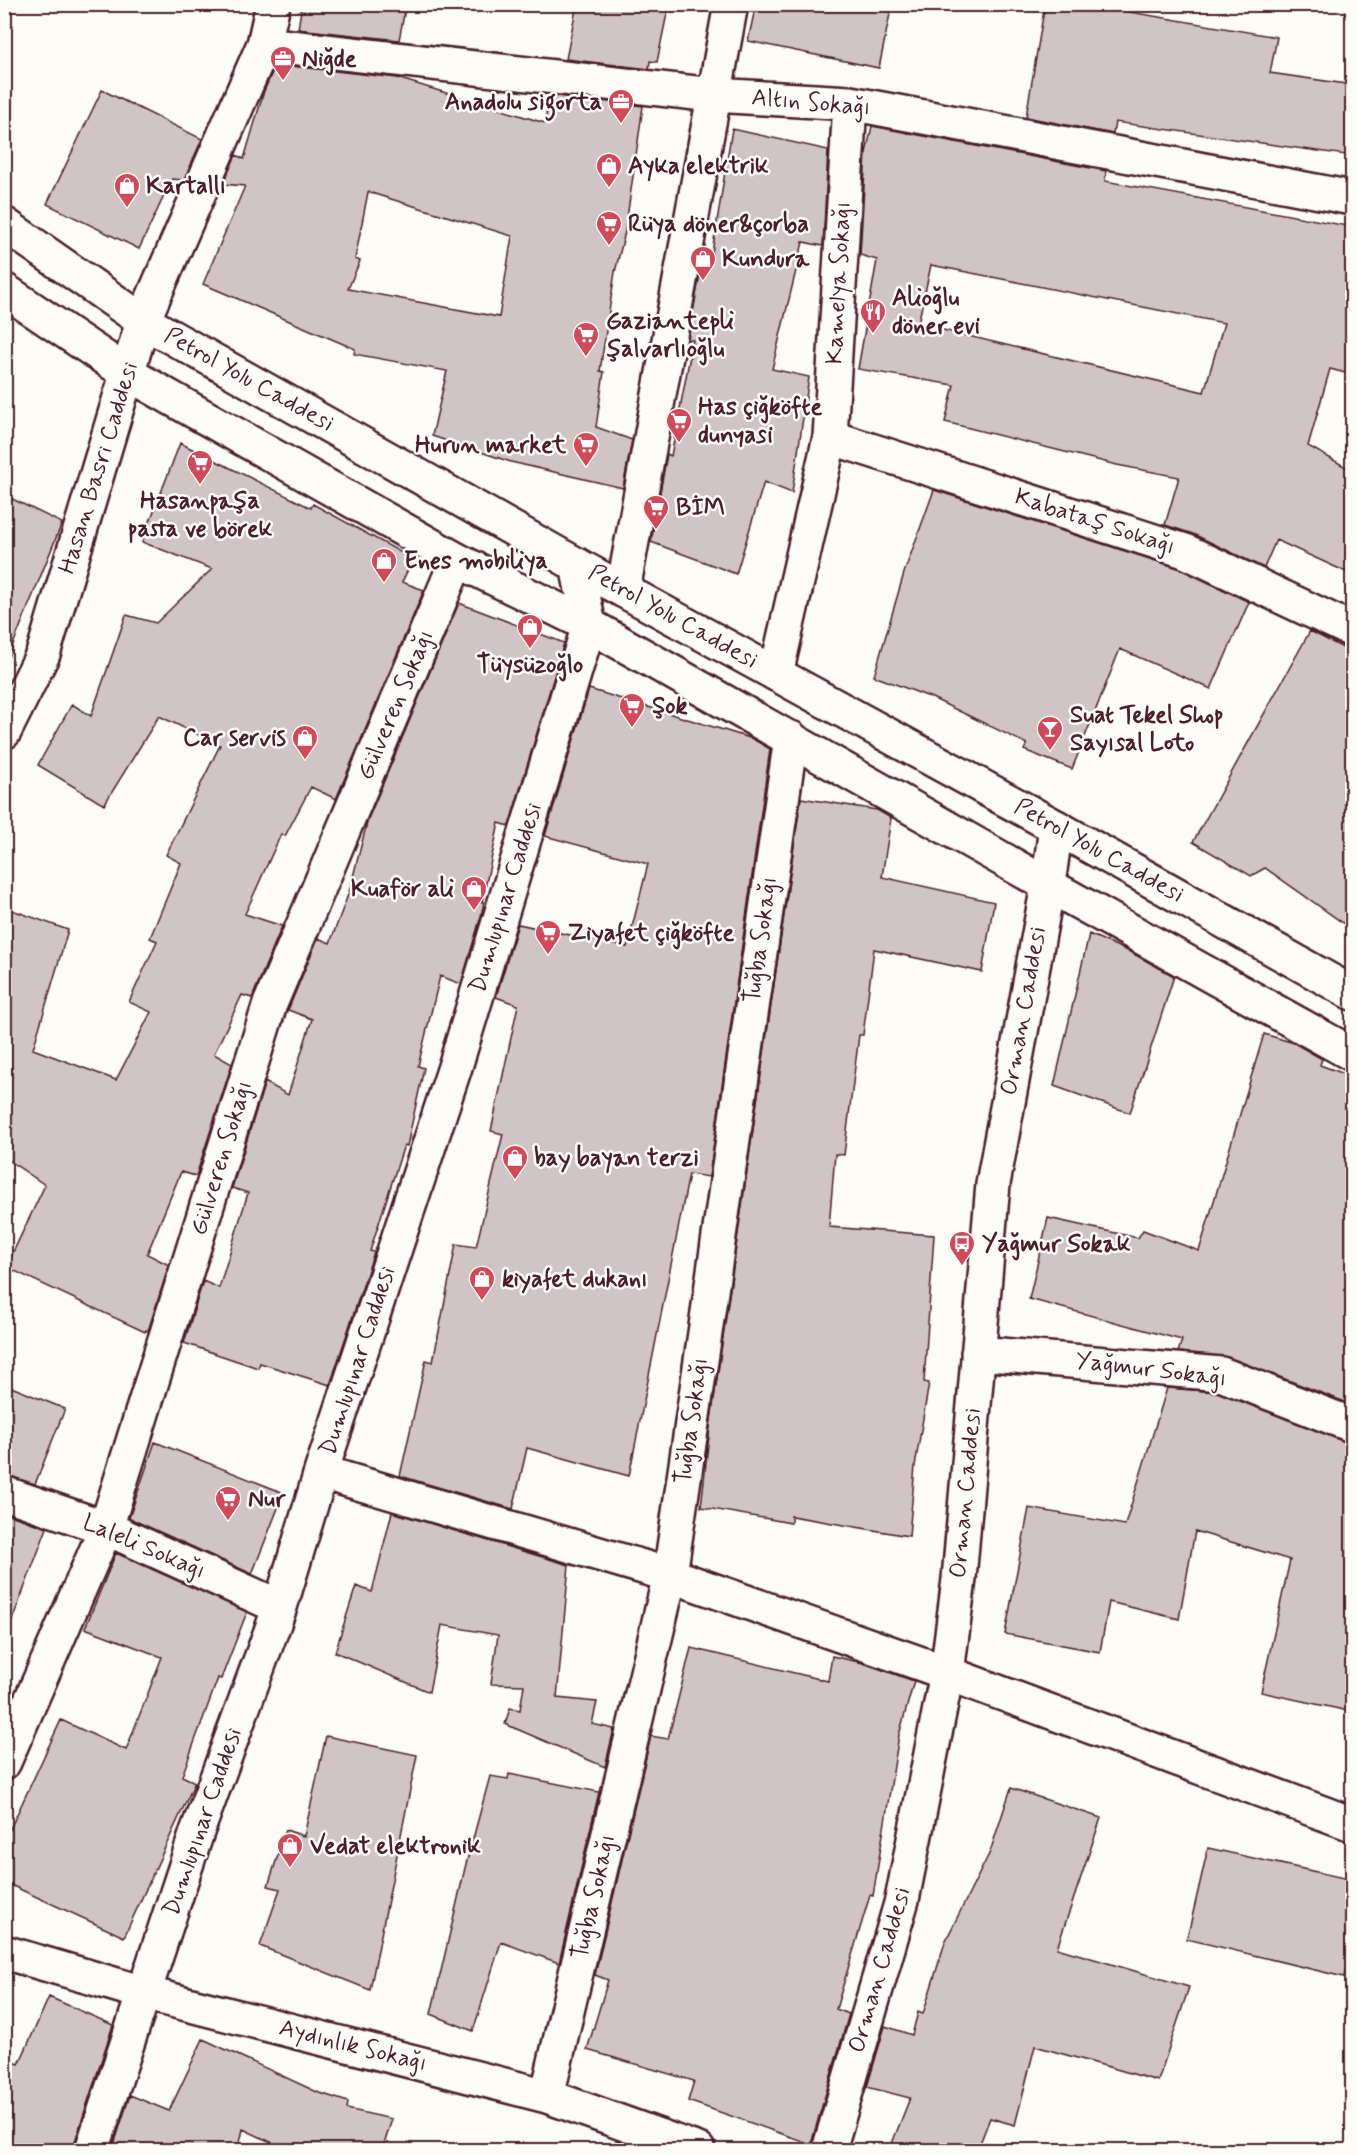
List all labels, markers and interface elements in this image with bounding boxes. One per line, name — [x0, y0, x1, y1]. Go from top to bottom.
office icon: Niğde — [268, 44, 298, 82]
place label: Niğde — [302, 44, 357, 76]
street label: Altın Sokağı — [750, 82, 872, 124]
place label: Anadolu sigorta — [445, 87, 602, 121]
office icon: Anadolu sigorta — [606, 87, 636, 125]
shop icon: Ayka elektrik — [594, 151, 624, 189]
place label: Ayka elektrik — [628, 151, 769, 182]
shop icon: Kartallı — [112, 171, 142, 209]
place label: Kartallı — [146, 171, 226, 202]
street label: Kamelya Sokağı — [819, 201, 859, 365]
supermarket icon: Rüya döner&çorba — [594, 209, 624, 247]
place label: Rüya döner&çorba — [628, 209, 809, 240]
shop icon: Kundura — [688, 244, 718, 282]
place label: Kundura — [722, 244, 810, 275]
place label: Alioğlu döner evi — [892, 283, 980, 342]
restaurant icon: Alioğlu döner evi — [858, 297, 888, 335]
place label: Gaziantepli şalvarlıoğlu — [606, 306, 734, 366]
street label: Petrol Yolu Caddesi — [159, 320, 339, 440]
supermarket icon: Gaziantepli şalvarlıoğlu — [571, 320, 601, 358]
street label: Hasan Basri Caddesi — [52, 358, 146, 578]
place label: Has çiğköfte dunyasi — [698, 392, 822, 451]
supermarket icon: Has çiğköfte dunyasi — [664, 406, 694, 444]
place label: Hurun market — [415, 430, 567, 461]
supermarket icon: Hurun market — [571, 430, 601, 468]
supermarket icon: Hasanpaşa pasta ve börek — [185, 448, 215, 486]
street label: Kabataş Sokağı — [1011, 481, 1179, 563]
place label: Hasanpaşa pasta ve börek — [128, 486, 273, 545]
supermarket icon: BİM — [641, 493, 671, 531]
place label: BİM — [676, 493, 725, 524]
shop icon: Enes mobiliya — [369, 546, 399, 584]
place label: Enes mobiliya — [404, 546, 548, 577]
street label: Petrol Yolu Caddesi — [583, 557, 763, 677]
shop icon: Tüysüzoğlo — [515, 612, 545, 650]
street label: Gülveren Sokağı — [350, 625, 442, 785]
place label: Tüysüzoğlo — [477, 650, 583, 682]
supermarket icon: Şok — [617, 691, 647, 729]
place label: Şok — [652, 691, 688, 722]
place label: Suat Tekel Shop Sayısal Loto — [1070, 700, 1223, 759]
bar icon: Suat Tekel Shop Sayısal Loto — [1035, 714, 1065, 752]
place label: Car servis — [183, 723, 287, 754]
shop icon: Car servis — [290, 723, 320, 761]
street label: Petrol Yolu Caddesi — [1009, 791, 1189, 911]
street label: Dumlupınar Caddesi — [462, 799, 550, 997]
place label: Kuaför ali — [351, 874, 454, 905]
shop icon: Kuaför ali — [459, 874, 489, 912]
street label: Tuğba Sokağı — [737, 875, 785, 1005]
supermarket icon: Ziyafet çiğköfte — [533, 918, 563, 956]
place label: Ziyafet çiğköfte — [568, 918, 734, 950]
street label: Orman Caddesi — [994, 924, 1054, 1098]
street label: Gülveren Sokağı — [184, 1077, 260, 1239]
shop icon: bay bayan terzi — [500, 1143, 530, 1181]
place label: bay bayan terzi — [534, 1143, 699, 1174]
bus stop icon: Yağmur Sokak — [947, 1229, 977, 1267]
place label: Yağmur Sokak — [982, 1229, 1131, 1261]
street label: Dumlupınar Caddesi — [313, 1262, 403, 1460]
shop icon: kiyafet dukanı — [467, 1264, 497, 1302]
place label: kiyafet dukanı — [502, 1264, 648, 1295]
street label: Yağmur Sokağı — [1074, 1345, 1228, 1395]
street label: Tuğba Sokağı — [668, 1356, 716, 1486]
street label: Orman Caddesi — [943, 1407, 989, 1579]
supermarket icon: Nur — [213, 1484, 243, 1522]
place label: Nur — [248, 1484, 287, 1515]
street label: Laleli Sokağı — [78, 1507, 210, 1587]
street label: Dumlupınar Caddesi — [156, 1724, 250, 1920]
shop icon: Vedat elektronik — [275, 1831, 305, 1869]
place label: Vedat elektronik — [310, 1831, 481, 1862]
street label: Tuğba Sokağı — [565, 1831, 623, 1963]
street label: Orman Caddesi — [842, 1884, 918, 2056]
street label: Aydınlık Sokağı — [276, 2013, 430, 2079]

